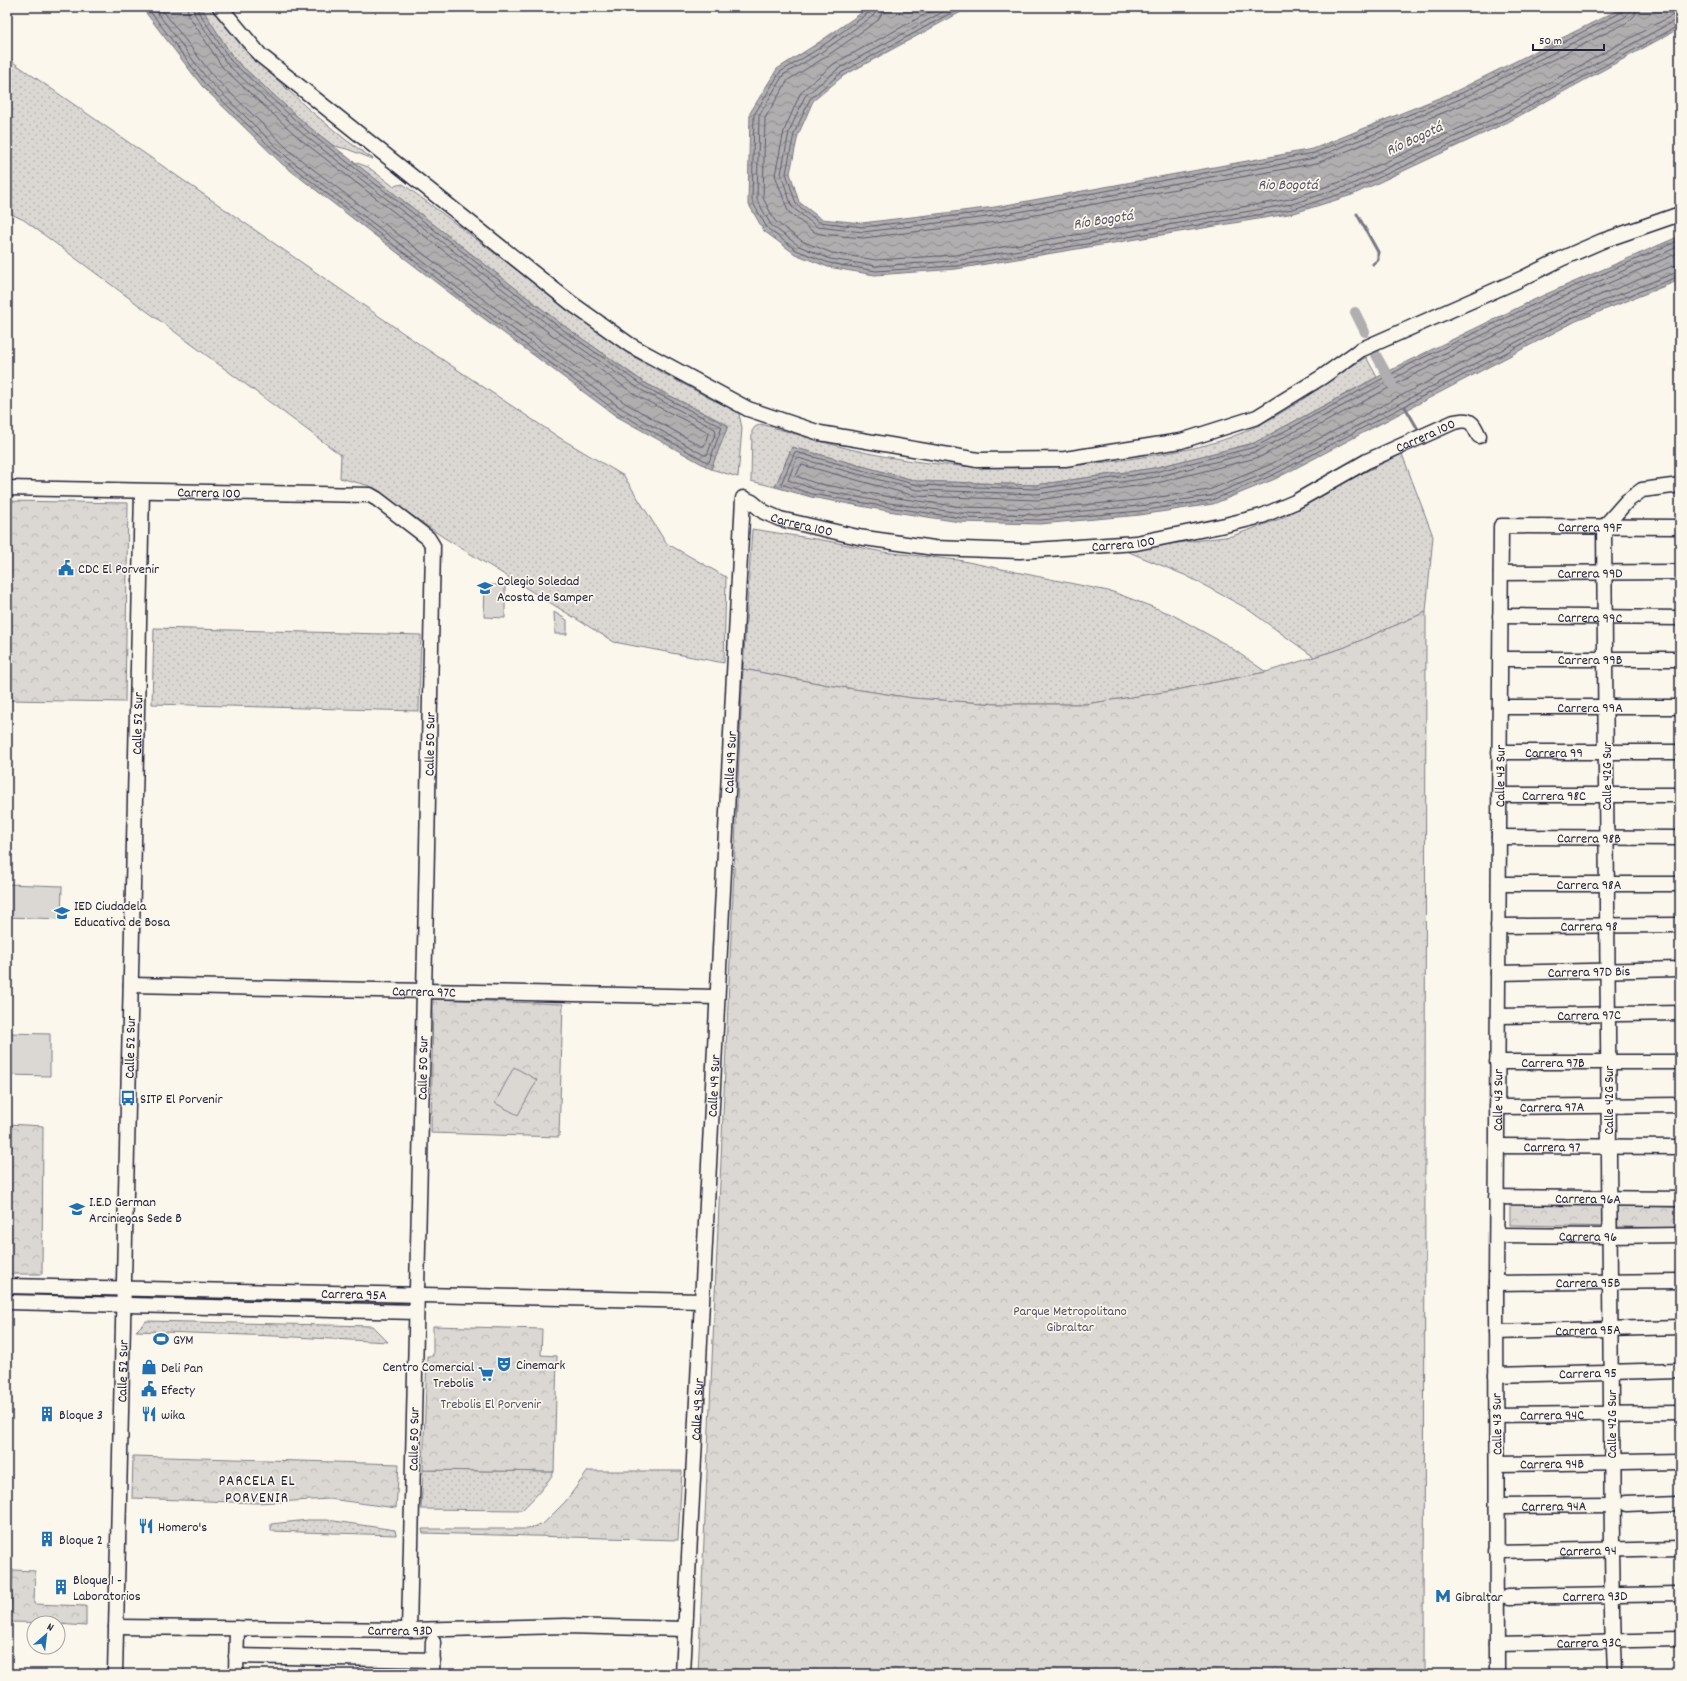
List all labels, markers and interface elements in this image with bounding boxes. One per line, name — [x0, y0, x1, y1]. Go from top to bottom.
scale bar — [1533, 26, 1604, 52]
text: 50 m — [1539, 33, 1562, 50]
water label: Río Bogotá — [1383, 116, 1448, 163]
water label: Rio Bogotá — [1258, 175, 1320, 197]
water label: Río Bogotá — [1072, 205, 1136, 237]
street label: Carrera 100 — [1393, 415, 1459, 459]
street label: Carrera 100 — [177, 483, 241, 505]
street label: Carrera 100 — [767, 508, 835, 543]
street label: Carrera 99F — [1558, 518, 1623, 539]
street label: Carrera 100 — [1091, 531, 1157, 558]
public building icon: CDC El Porvenir — [57, 559, 75, 577]
place label: CDC El Porvenir — [78, 560, 160, 580]
street label: Carrera 99D — [1557, 564, 1623, 585]
place label: Colegio Soledad Acosta de Samper — [497, 572, 594, 608]
school or university icon: Colegio Soledad Acosta de Samper — [476, 579, 494, 597]
street label: Carrera 99C — [1557, 609, 1623, 629]
street label: Carrera 99B — [1558, 651, 1623, 671]
street label: Calle 52 Sur — [128, 691, 149, 755]
street label: Carrera 99A — [1557, 699, 1623, 719]
street label: Calle 50 Sur — [420, 711, 442, 776]
street label: Calle 49 Sur — [720, 730, 743, 794]
street label: Calle 42G Sur — [1598, 741, 1618, 811]
street label: Calle 43 Sur — [1491, 744, 1512, 807]
street label: Carrera 99 — [1525, 744, 1583, 764]
street label: Carrera 98C — [1522, 787, 1586, 807]
street label: Carrera 98B — [1557, 829, 1621, 850]
street label: Carrera 98A — [1557, 876, 1622, 896]
place label: IED Ciudadela Educativa de Bosa — [74, 897, 170, 933]
school or university icon: IED Ciudadela Educativa de Bosa — [53, 904, 71, 922]
street label: Carrera 98 — [1560, 917, 1618, 938]
street label: Carrera 97D Bis — [1548, 962, 1631, 984]
street label: Carrera 97C — [392, 982, 456, 1004]
street label: Carrera 97C — [1557, 1006, 1621, 1027]
street label: Calle 52 Sur — [121, 1015, 142, 1079]
street label: Calle 50 Sur — [413, 1035, 435, 1100]
street label: Calle 49 Sur — [703, 1053, 727, 1118]
street label: Carrera 97B — [1521, 1054, 1585, 1074]
street label: Calle 42G Sur — [1600, 1065, 1620, 1135]
street label: Calle 43 Sur — [1489, 1068, 1509, 1131]
bus stop icon: SITP El Porvenir — [119, 1089, 137, 1107]
place label: SITP El Porvenir — [140, 1090, 223, 1110]
street label: Carrera 97A — [1520, 1098, 1585, 1119]
street label: Carrera 97 — [1523, 1138, 1580, 1158]
street label: Carrera 96A — [1555, 1190, 1621, 1210]
place label: I.E.D German Arciniegas Sede B — [89, 1193, 182, 1229]
school or university icon: I.E.D German Arciniegas Sede B — [68, 1200, 86, 1218]
street label: Carrera 96 — [1559, 1228, 1617, 1248]
street label: Carrera 95B — [1556, 1274, 1621, 1294]
street label: Carrera 95A — [321, 1285, 387, 1306]
park label: Parque Metropolitano Gibraltar — [1013, 1302, 1127, 1338]
street label: Carrera 95A — [1555, 1321, 1621, 1342]
sports icon: GYM — [152, 1330, 170, 1348]
place label: GYM — [173, 1331, 193, 1351]
street label: Calle 52 Sur — [113, 1339, 135, 1403]
theatre icon: Cinemark — [495, 1355, 513, 1373]
place label: Cinemark — [516, 1356, 565, 1376]
shop icon: Deli Pan — [140, 1358, 158, 1376]
place label: Centro Comercial Trebolis — [382, 1358, 475, 1394]
place label: Deli Pan — [161, 1359, 203, 1379]
street label: Carrera 95 — [1559, 1364, 1617, 1385]
supermarket icon: Centro Comercial Trebolis — [477, 1365, 495, 1383]
street label: Calle 49 Sur — [687, 1377, 710, 1441]
public building icon: Efecty — [140, 1380, 158, 1398]
place label: Efecty — [161, 1381, 195, 1401]
street label: Calle 42G Sur — [1603, 1389, 1623, 1459]
street label: Calle 43 Sur — [1487, 1392, 1509, 1455]
park label: Trebolis El Porvenir — [440, 1395, 542, 1415]
building icon: Bloque 3 — [38, 1405, 56, 1423]
restaurant icon: wika — [140, 1405, 158, 1423]
place label: Bloque 3 — [59, 1406, 103, 1426]
place label: wika — [161, 1406, 185, 1426]
street label: Calle 50 Sur — [404, 1406, 426, 1471]
street label: Carrera 94C — [1520, 1406, 1584, 1427]
street label: Carrera 94B — [1520, 1455, 1585, 1476]
district label: PARCELA EL PORVENIR — [218, 1471, 296, 1510]
street label: Carrera 94A — [1521, 1497, 1587, 1518]
restaurant icon: Homero's — [137, 1517, 155, 1535]
place label: Homero's — [158, 1518, 207, 1538]
building icon: Bloque 2 — [38, 1530, 56, 1548]
place label: Bloque 2 — [59, 1531, 103, 1551]
street label: Carrera 94 — [1559, 1541, 1617, 1563]
place label: Bloque 1 - Laboratorios — [73, 1571, 141, 1607]
building icon: Bloque 1 - Laboratorios — [52, 1578, 70, 1596]
metro station icon: Gibraltar — [1434, 1587, 1452, 1605]
street label: Carrera 93D — [1562, 1587, 1628, 1608]
place label: Gibraltar — [1455, 1588, 1504, 1608]
north arrow — [26, 1615, 66, 1655]
text: N — [44, 1620, 56, 1637]
street label: Carrera 93D — [367, 1621, 433, 1642]
street label: Carrera 93C — [1556, 1633, 1622, 1655]

